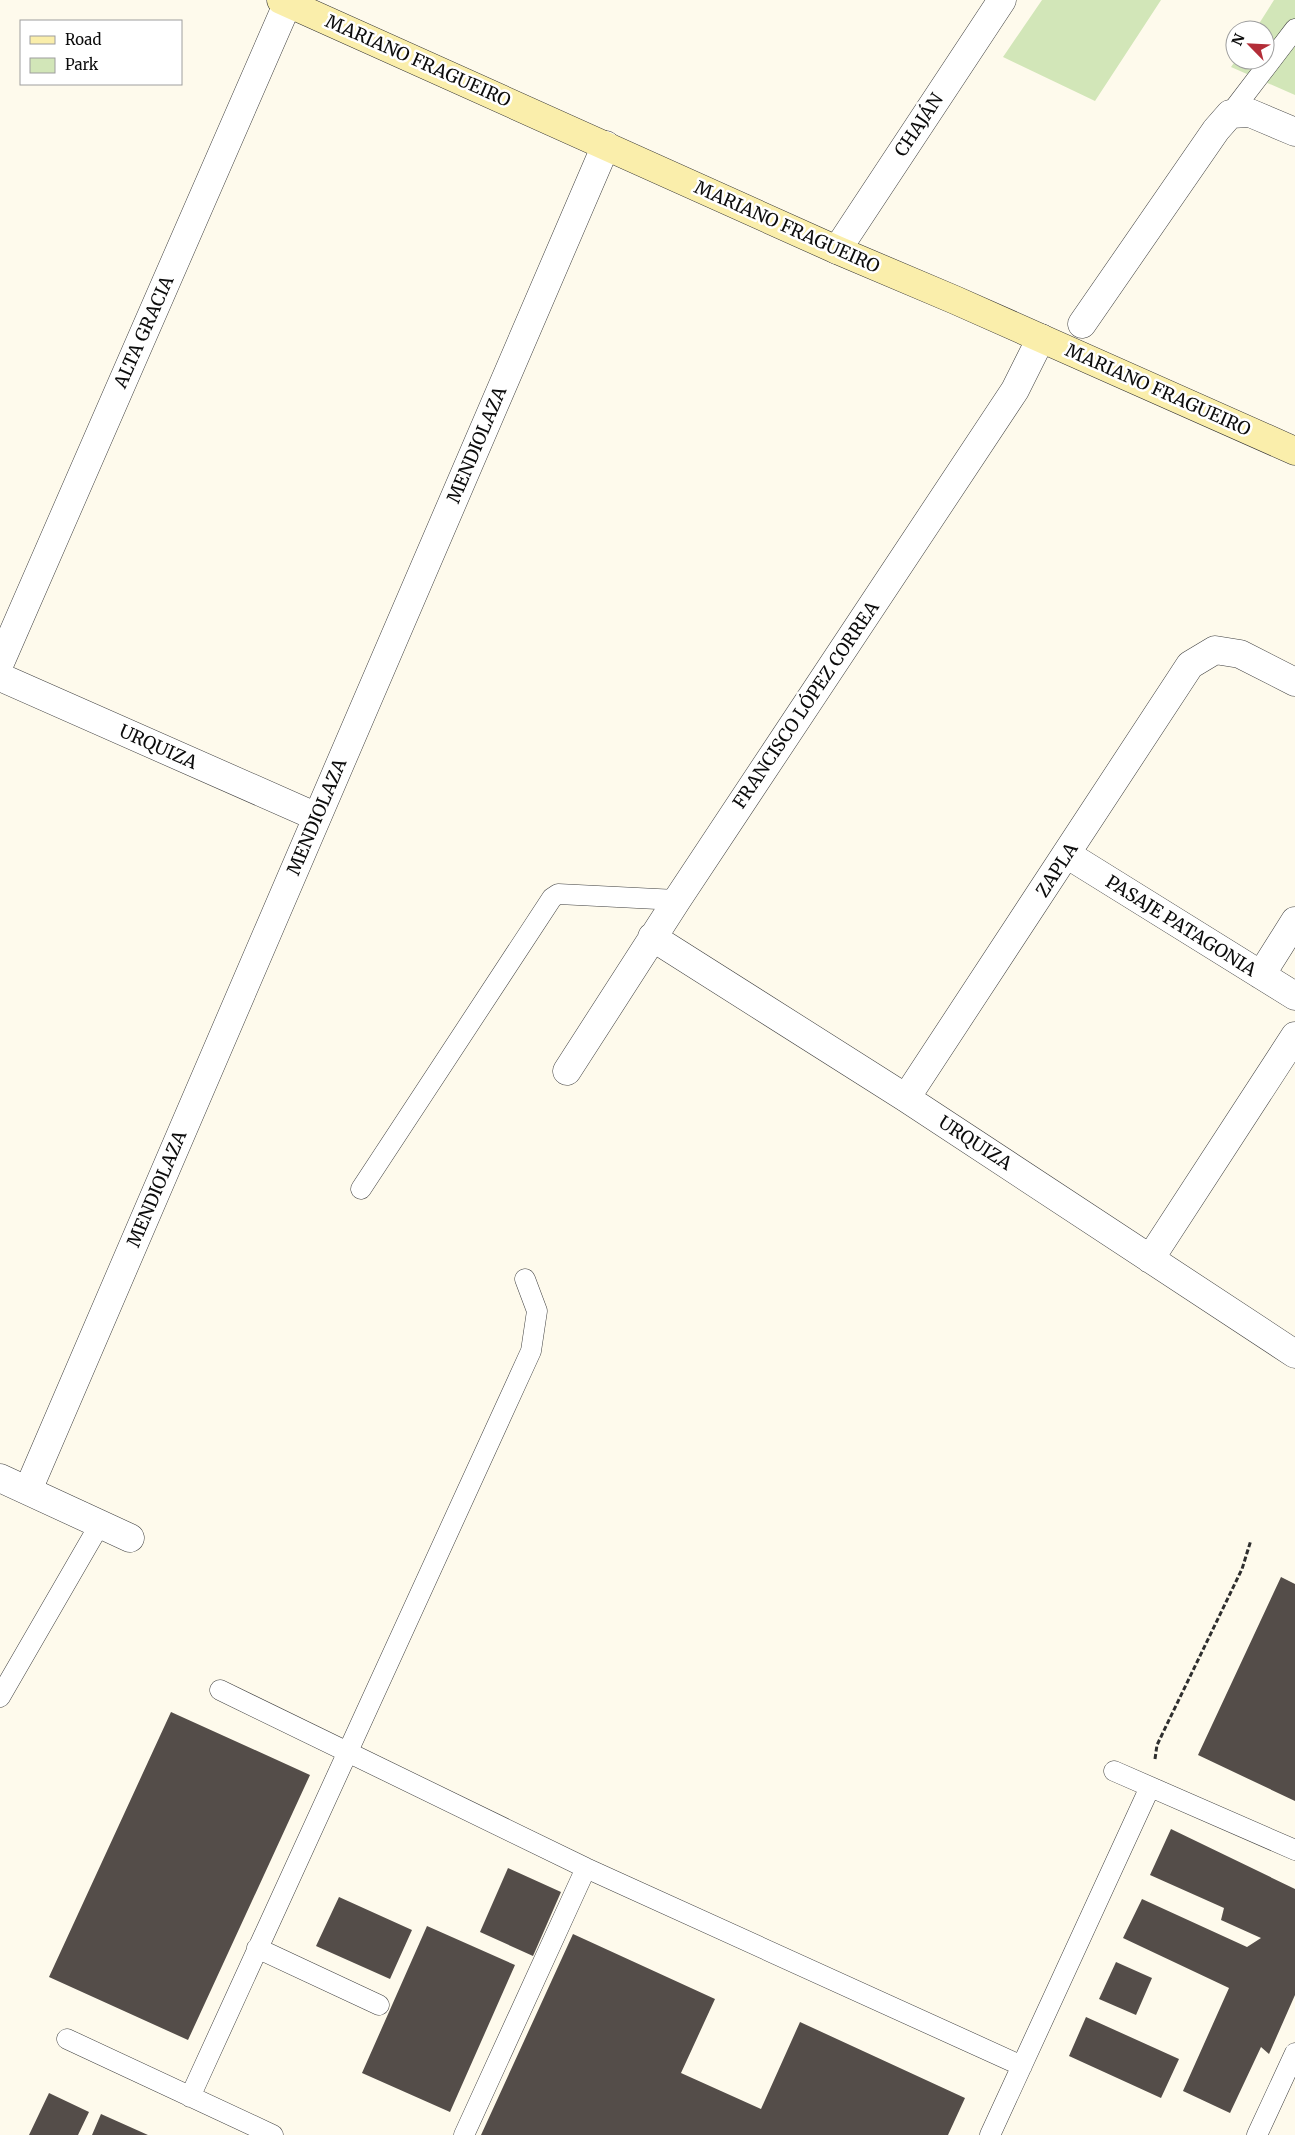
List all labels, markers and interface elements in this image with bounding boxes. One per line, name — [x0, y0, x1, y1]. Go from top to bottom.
street label: MARIANO FRAGUEIRO — [322, 9, 514, 112]
legend — [20, 20, 182, 85]
north arrow — [1225, 20, 1275, 70]
text: Road — [65, 30, 101, 49]
text: N — [1228, 31, 1249, 48]
text: Park — [65, 55, 99, 74]
street label: CHAJÁN — [889, 89, 948, 161]
street label: MARIANO FRAGUEIRO — [691, 175, 883, 278]
street label: ALTA GRACIA — [108, 272, 179, 392]
street label: MARIANO FRAGUEIRO — [1062, 338, 1254, 441]
street label: MENDIOLAZA — [442, 383, 512, 507]
street label: FRANCISCO LÓPEZ CORREA — [728, 596, 884, 813]
street label: URQUIZA — [116, 719, 201, 774]
street label: MENDIOLAZA — [282, 755, 352, 879]
street label: ZAPLA — [1031, 838, 1083, 901]
street label: PASAJE PATAGONIA — [1102, 870, 1261, 981]
street label: URQUIZA — [934, 1110, 1017, 1175]
street label: MENDIOLAZA — [122, 1127, 192, 1251]

